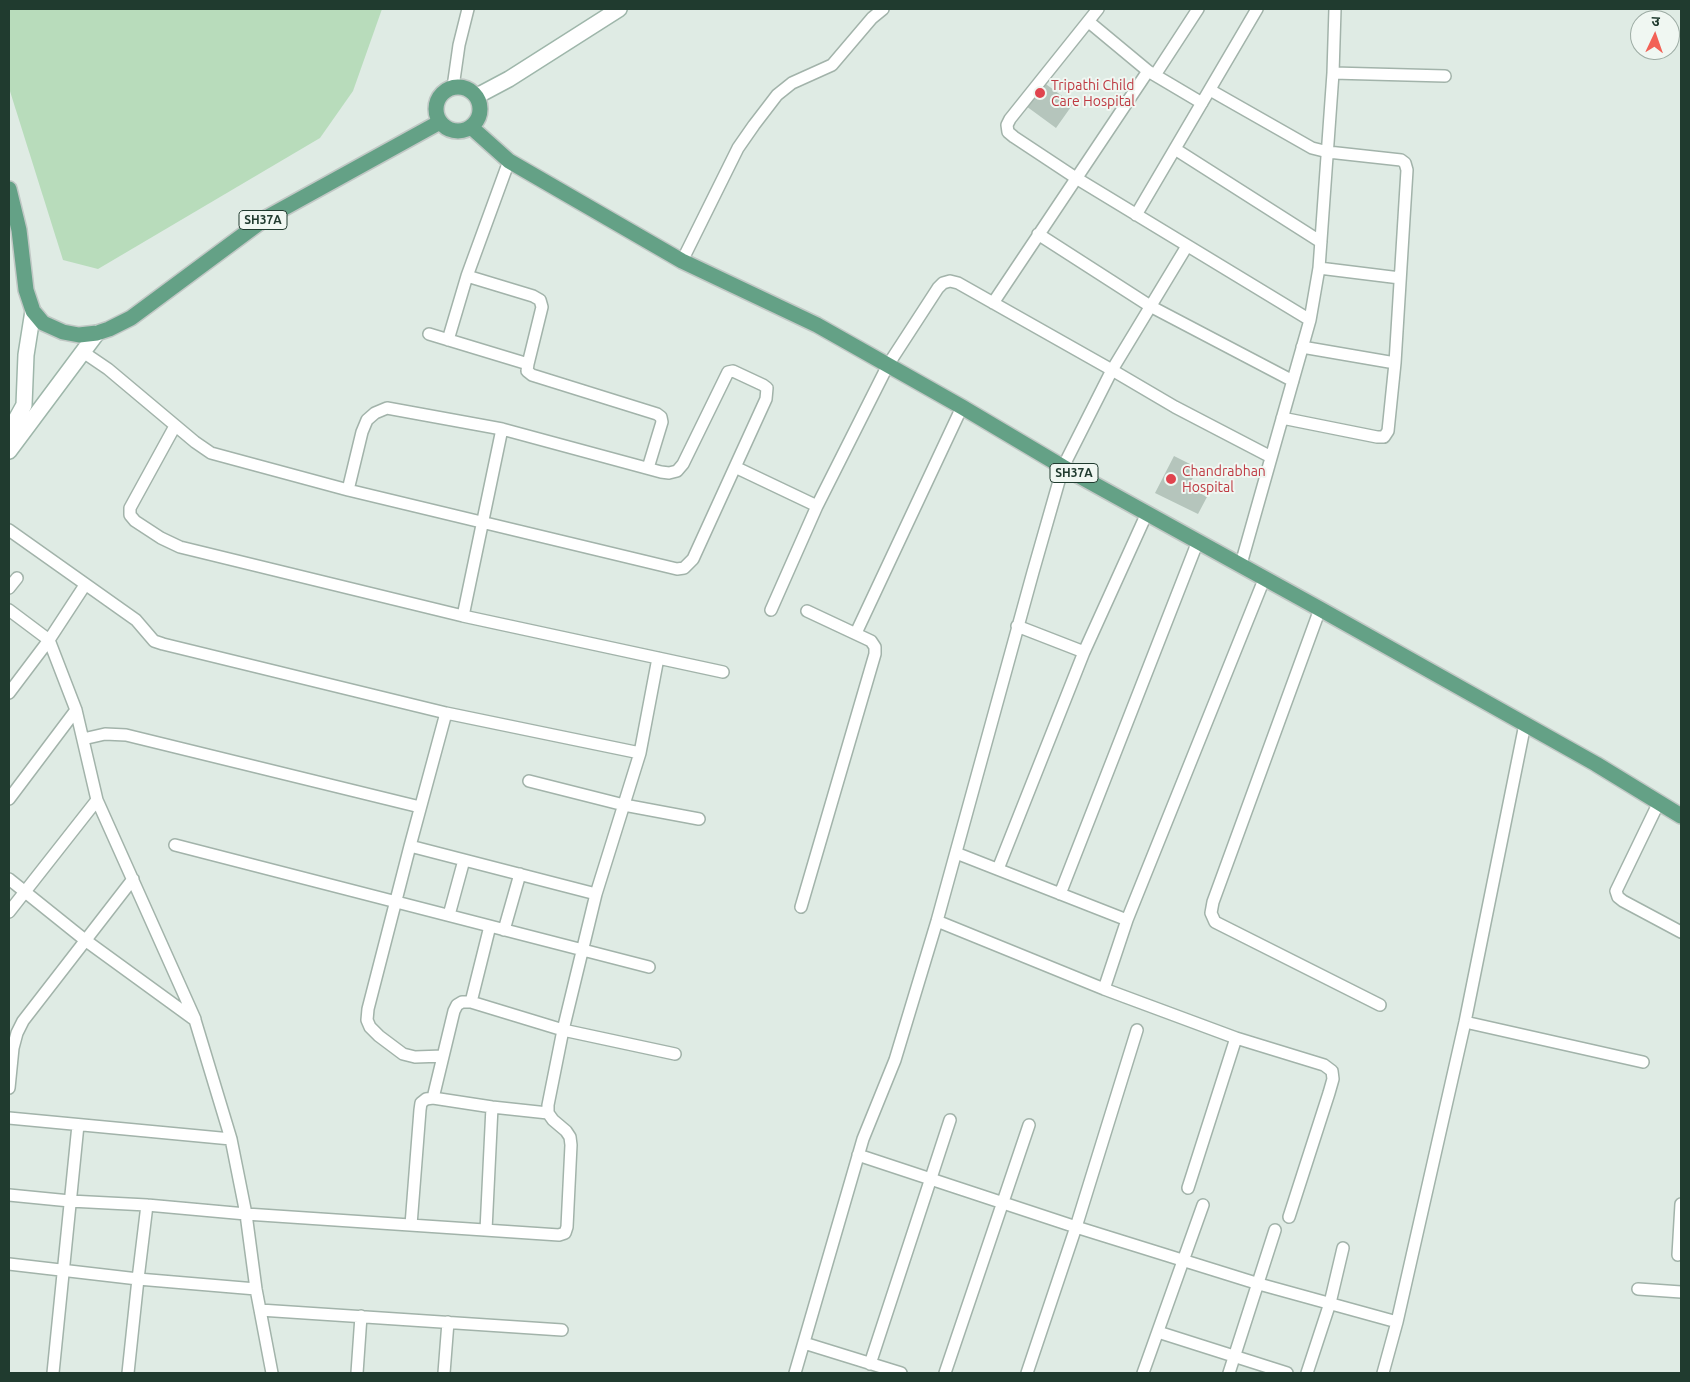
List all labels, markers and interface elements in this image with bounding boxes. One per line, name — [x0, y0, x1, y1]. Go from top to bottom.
north arrow — [1630, 10, 1680, 60]
text: उ — [1651, 13, 1660, 29]
place label: Tripathi Child Care Hospital — [1051, 77, 1135, 110]
marker: Tripathi Child Care Hospital — [1033, 86, 1047, 100]
road number: SH37A — [239, 210, 287, 230]
road number: SH37A — [1050, 463, 1098, 482]
place label: Chandrabhan Hospital — [1182, 463, 1266, 496]
marker: Chandrabhan Hospital — [1164, 472, 1178, 486]

